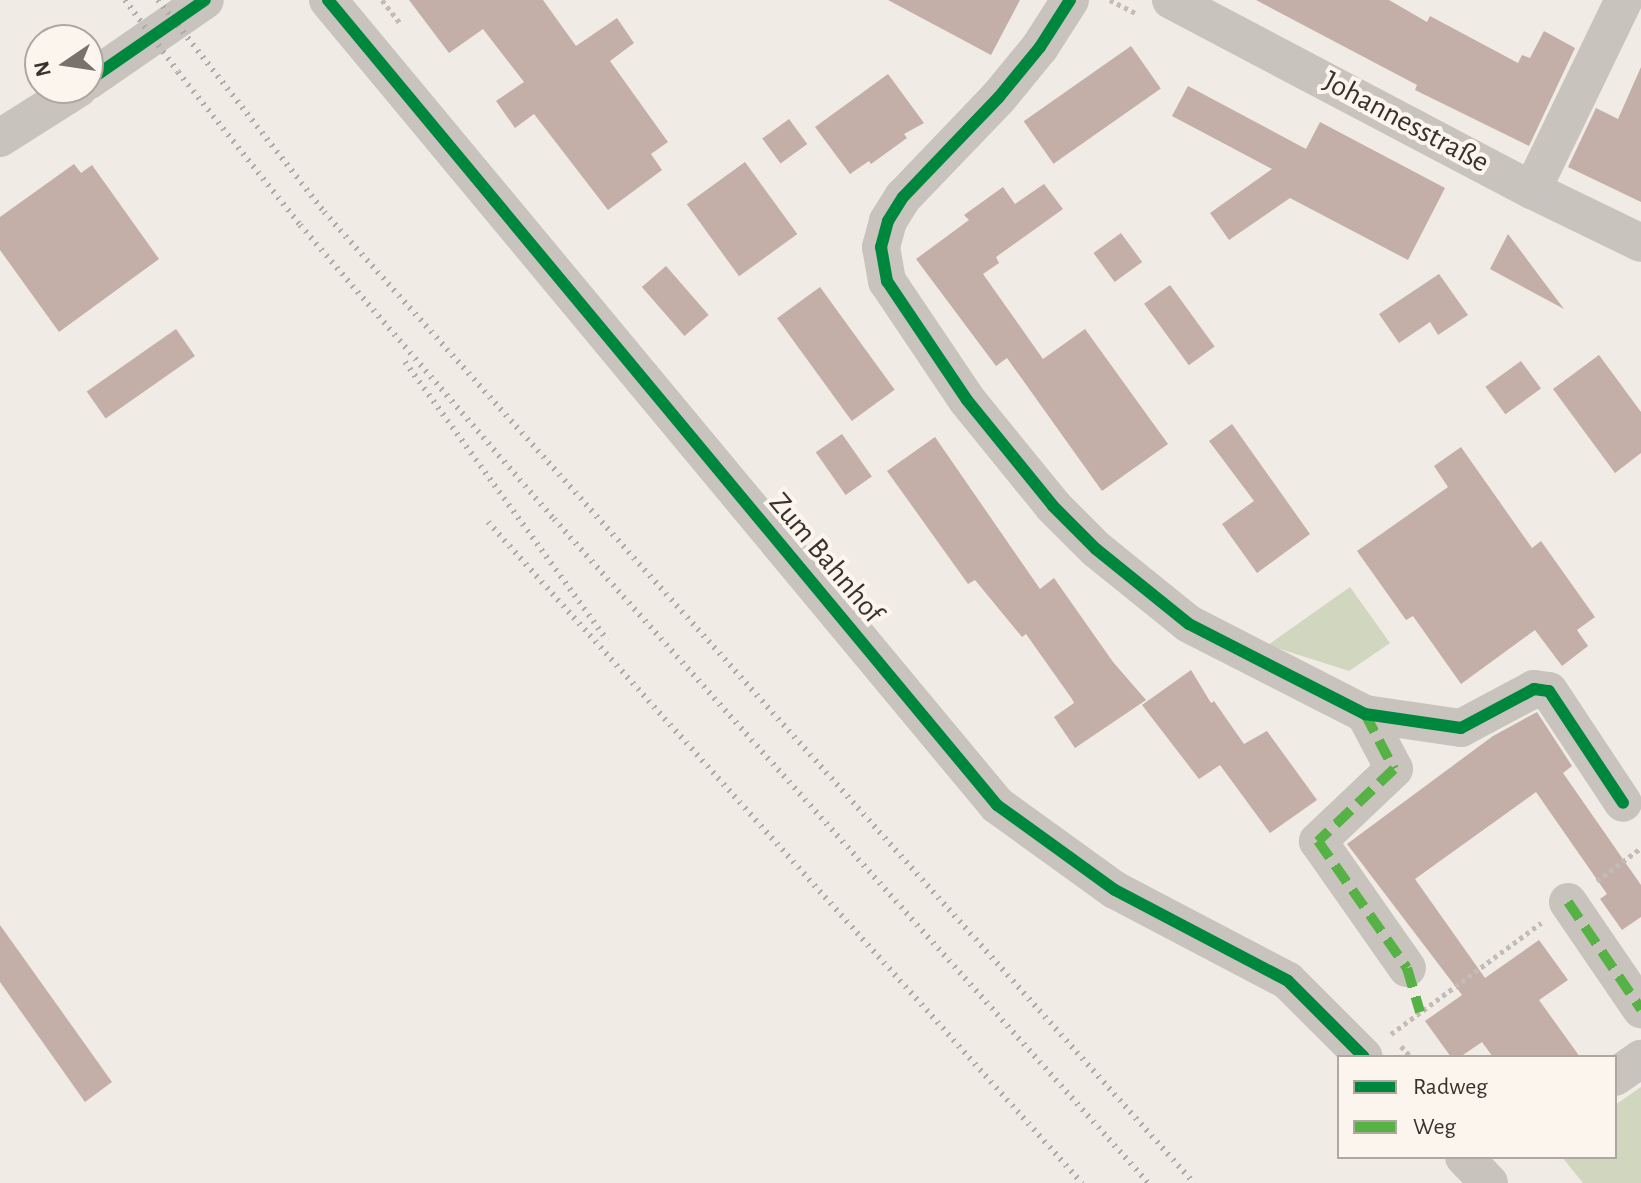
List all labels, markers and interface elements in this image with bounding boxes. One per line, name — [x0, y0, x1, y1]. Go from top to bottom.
north arrow — [24, 24, 104, 104]
text: N — [30, 59, 55, 79]
street label: Johannesstraße — [1317, 63, 1495, 181]
street label: Zum Bahnhof — [761, 486, 891, 630]
legend — [1337, 1055, 1617, 1159]
text: Radweg — [1413, 1075, 1488, 1099]
text: Weg — [1413, 1115, 1456, 1139]

